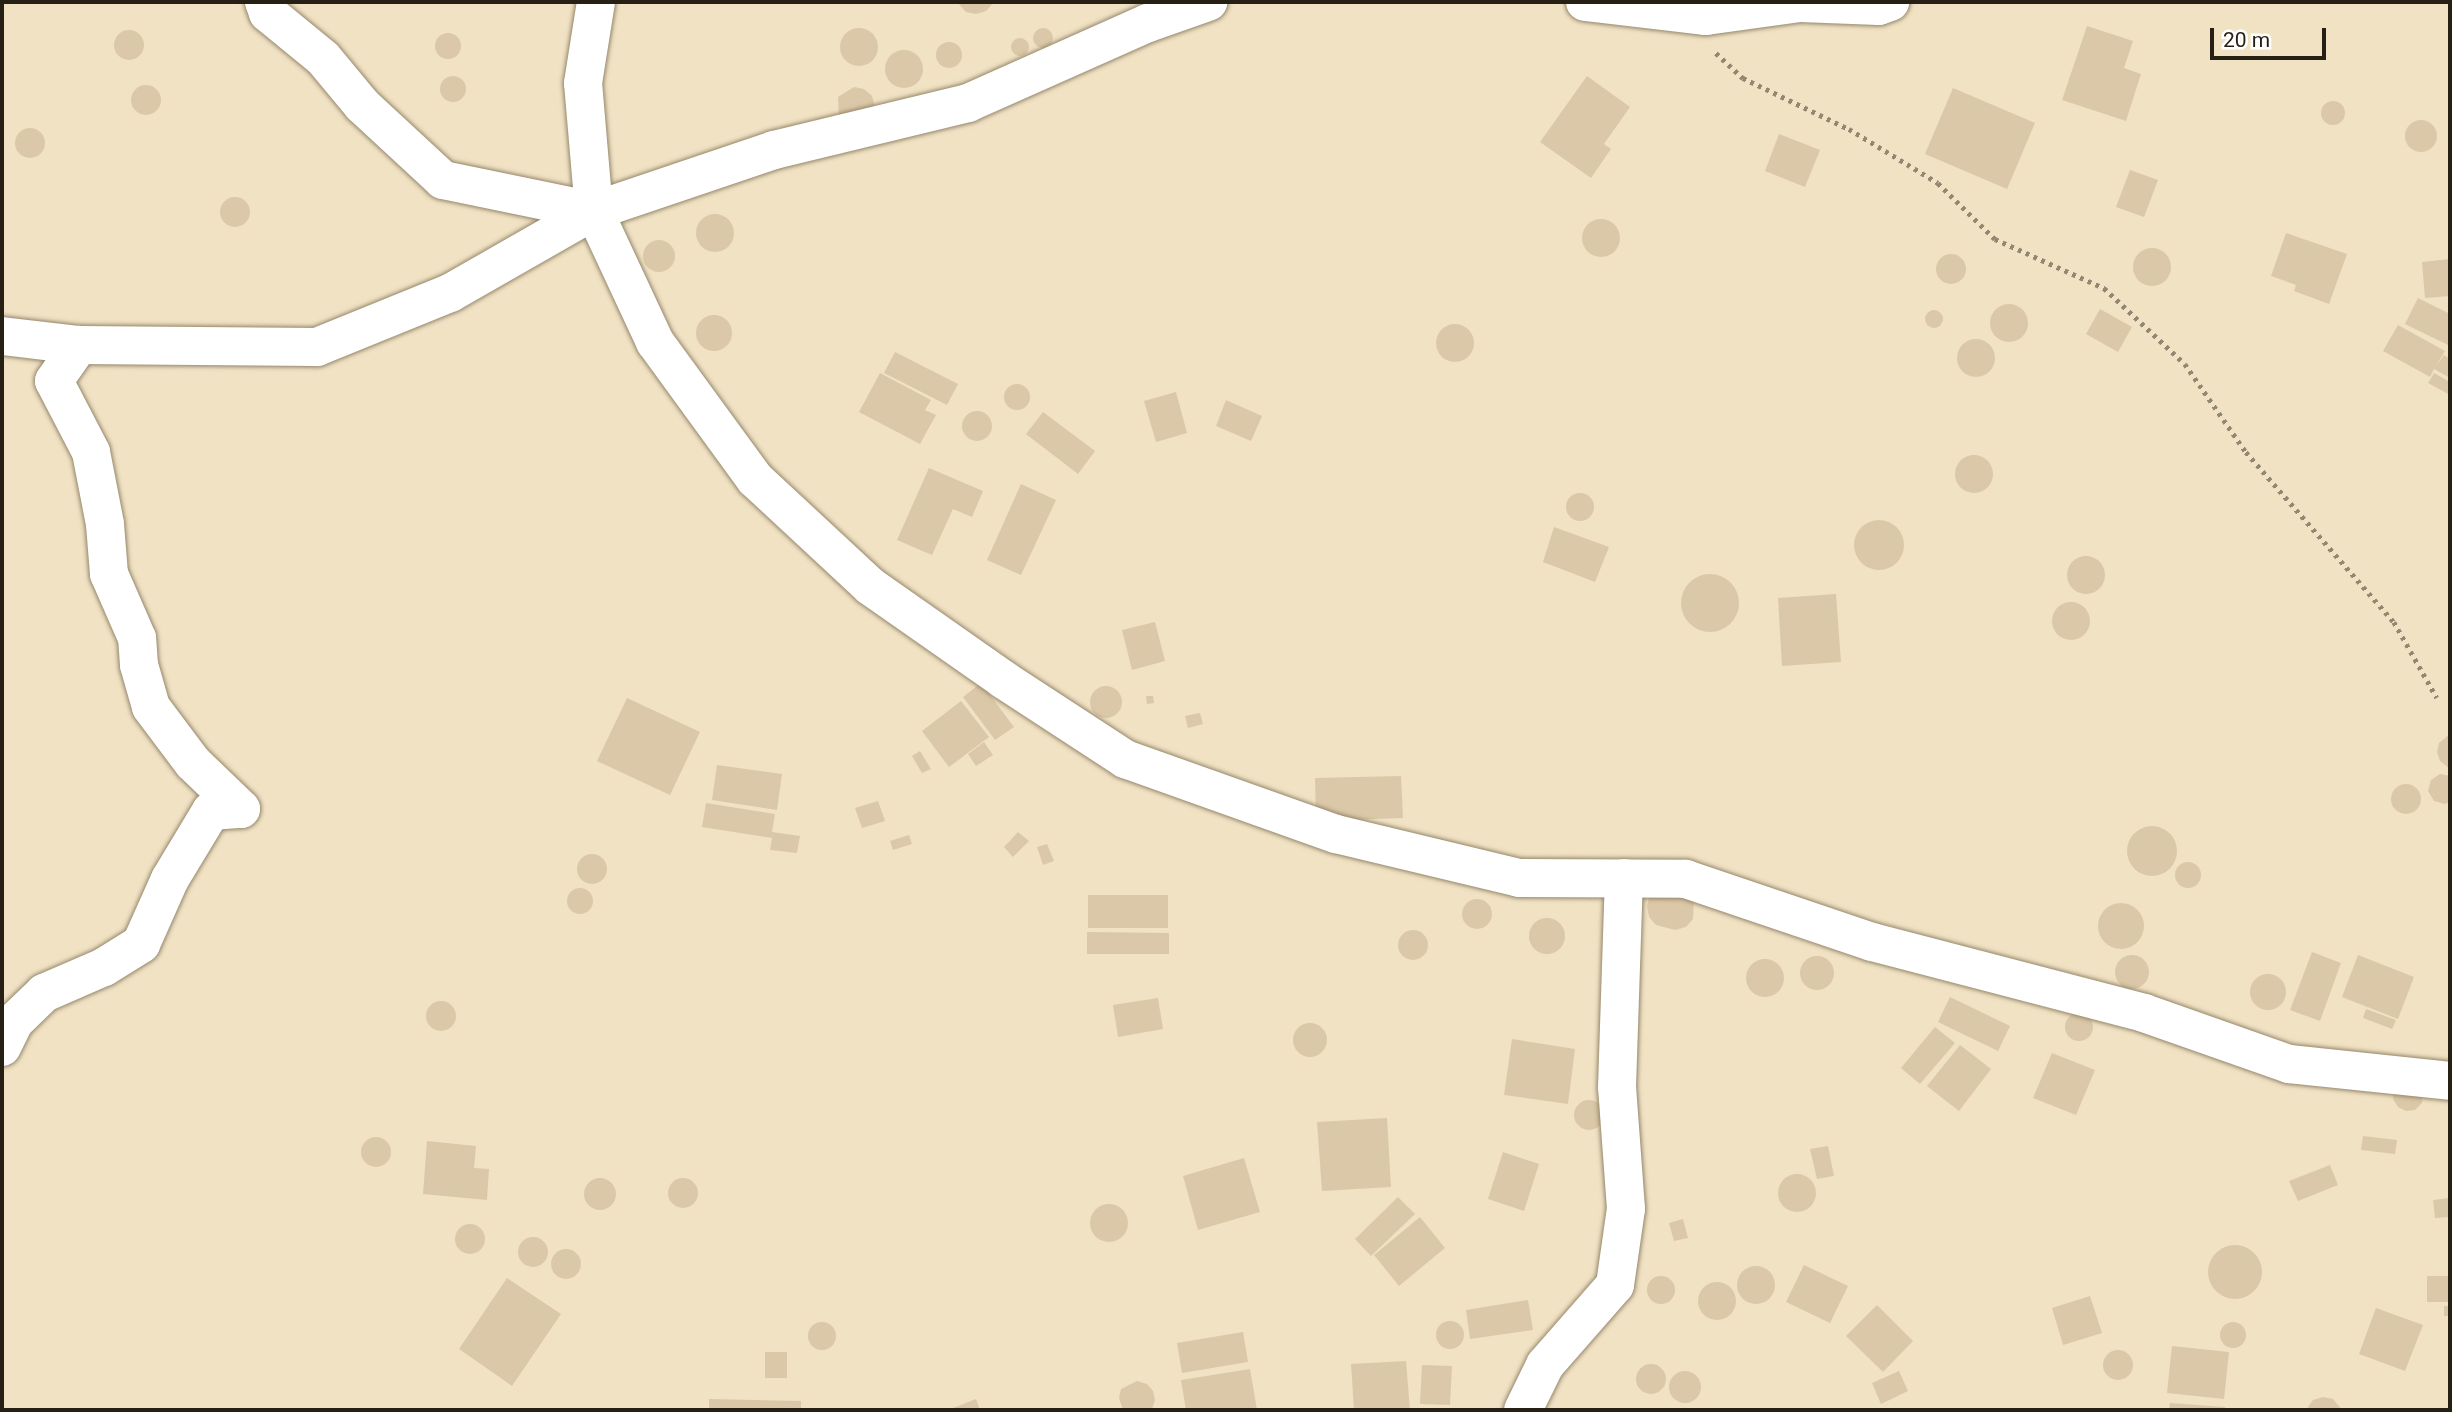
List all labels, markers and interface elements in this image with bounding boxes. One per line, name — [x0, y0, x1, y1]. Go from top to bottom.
scale bar — [2214, 14, 2330, 58]
text: 20 m — [2223, 28, 2270, 52]

